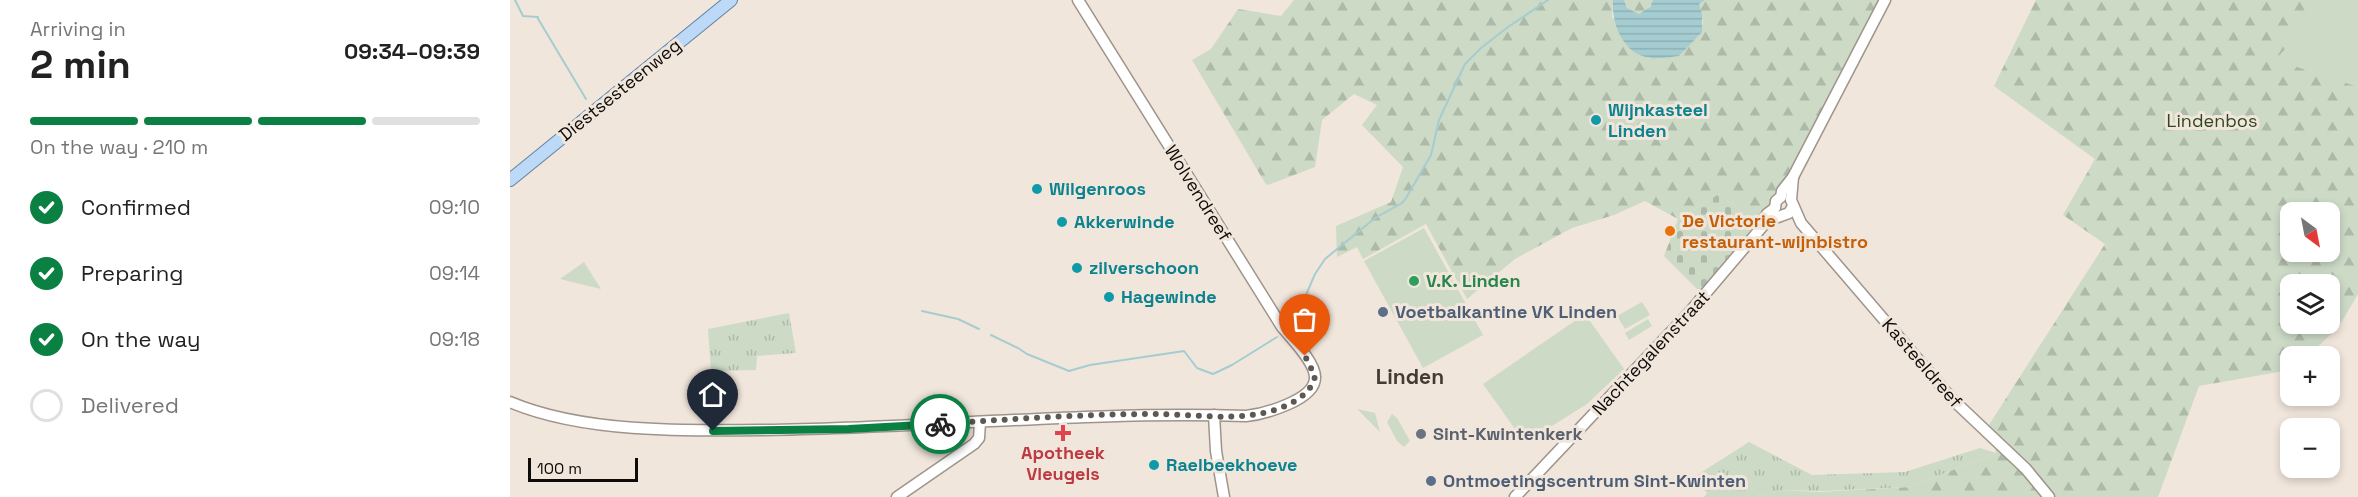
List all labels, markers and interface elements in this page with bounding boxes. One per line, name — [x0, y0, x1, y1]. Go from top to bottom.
text: Arriving in — [30, 16, 126, 42]
street label: Diestsesteenweg — [554, 33, 685, 146]
text: 09:34–09:39 — [344, 37, 480, 65]
text: 2 min — [30, 40, 131, 89]
place label: Wijnkasteel Linden — [1608, 98, 1708, 142]
park label: Lindenbos — [2167, 109, 2257, 132]
marker: Wijnkasteel Linden — [1589, 113, 1603, 127]
text: On the way · 210 m — [30, 134, 208, 160]
street label: Wolvendreef — [1160, 140, 1237, 245]
place label: Wilgenroos — [1049, 177, 1146, 200]
marker: Wilgenroos — [1030, 182, 1044, 196]
icon: check — [30, 191, 63, 224]
text: Confirmed — [81, 193, 191, 221]
text: 09:10 — [429, 194, 480, 220]
north arrow — [2280, 202, 2340, 262]
map controls — [2280, 202, 2340, 478]
place label: De Victorie restaurant-wijnbistro — [1682, 209, 1868, 253]
place label: Akkerwinde — [1074, 210, 1175, 233]
marker: Akkerwinde — [1055, 215, 1069, 229]
marker: De Victorie restaurant-wijnbistro — [1663, 224, 1677, 238]
place label: zilverschoon — [1089, 256, 1199, 279]
icon: check — [30, 257, 63, 290]
text: Preparing — [81, 259, 183, 287]
text: 09:14 — [429, 260, 480, 286]
marker: zilverschoon — [1070, 261, 1084, 275]
place label: V.K. Linden — [1426, 269, 1521, 292]
marker: V.K. Linden — [1407, 274, 1421, 288]
button: layers — [2280, 274, 2340, 334]
place label: Hagewinde — [1121, 285, 1217, 308]
street label: Nachtegalenstraat — [1587, 285, 1715, 420]
marker: Hagewinde — [1102, 290, 1116, 304]
pin — [1279, 294, 1330, 356]
place label: Voetbalkantine VK Linden — [1395, 300, 1617, 323]
icon: bag — [1288, 303, 1321, 336]
marker: Voetbalkantine VK Linden — [1376, 305, 1390, 319]
street label: Kasteeldreef — [1877, 313, 1968, 412]
icon: check — [30, 323, 63, 356]
text: On the way — [81, 325, 200, 353]
text: 09:18 — [429, 326, 480, 352]
button: + — [2280, 346, 2340, 406]
district label: Linden — [1376, 363, 1444, 390]
pin — [687, 369, 738, 431]
icon: home — [696, 378, 729, 411]
text: Delivered — [81, 391, 179, 419]
courier — [910, 394, 970, 454]
icon: bike — [924, 408, 957, 441]
button: − — [2280, 418, 2340, 478]
place label: Sint-Kwintenkerk — [1433, 422, 1583, 445]
marker: Apotheek Vleugels — [1056, 426, 1070, 440]
marker: Sint-Kwintenkerk — [1414, 427, 1428, 441]
place label: Apotheek Vleugels — [1021, 441, 1105, 485]
place label: Raelbeekhoeve — [1166, 453, 1297, 476]
scale bar — [528, 455, 638, 482]
text: 100 m — [537, 458, 582, 479]
marker: Raelbeekhoeve — [1147, 458, 1161, 472]
place label: Ontmoetingscentrum Sint-Kwinten — [1443, 469, 1746, 492]
marker: Ontmoetingscentrum Sint-Kwinten — [1424, 474, 1438, 488]

